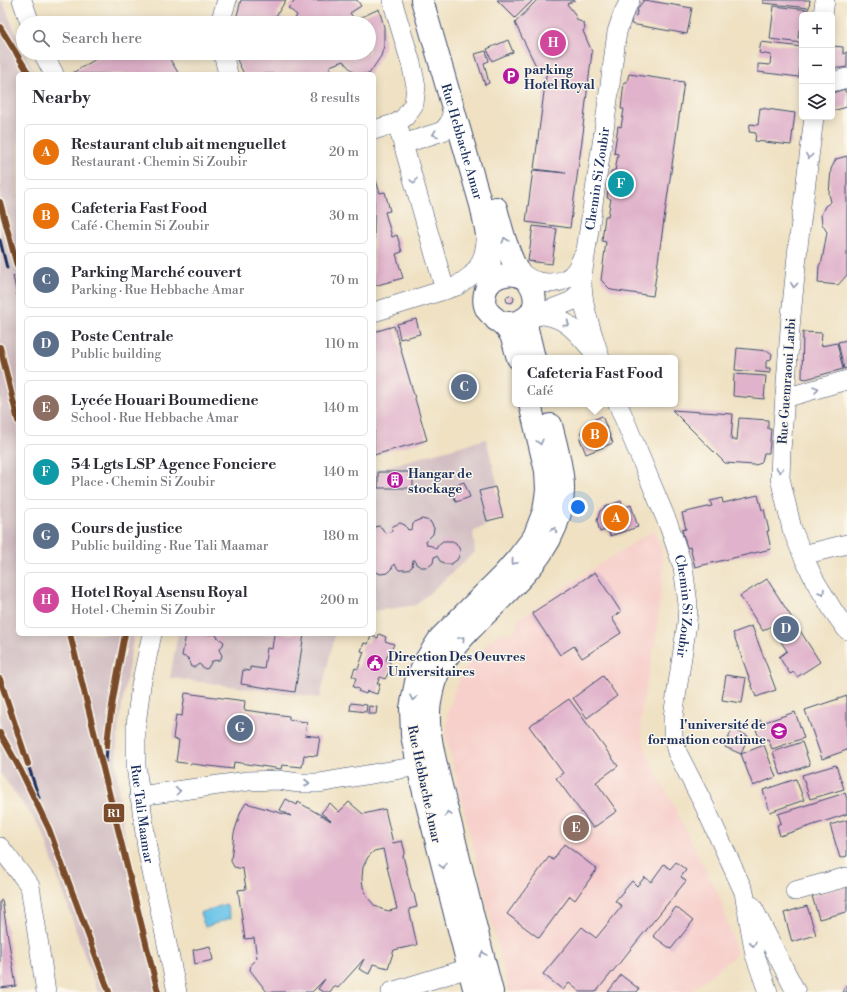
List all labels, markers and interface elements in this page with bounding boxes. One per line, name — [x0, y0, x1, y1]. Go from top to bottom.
map controls — [799, 12, 835, 120]
button: + — [799, 12, 835, 48]
search box — [16, 16, 376, 60]
icon: search — [30, 27, 52, 49]
pin: H — [540, 28, 566, 58]
text: Search here — [62, 29, 142, 48]
button: − — [799, 48, 835, 84]
place label: parking Hotel Royal — [524, 62, 596, 93]
parking icon: parking Hotel Royal — [501, 66, 521, 86]
street label: Rue Hebbache Amar — [437, 82, 486, 202]
button: layers — [799, 84, 835, 120]
text: Nearby — [32, 87, 91, 109]
text: 8 results — [310, 90, 360, 106]
street label: Chemin Si Zoubir — [582, 126, 613, 231]
one-way arrow — [432, 129, 439, 137]
text: Restaurant club ait menguellet — [71, 135, 286, 154]
text: A — [41, 144, 51, 160]
text: 20 m — [329, 144, 359, 160]
one-way arrow — [805, 153, 814, 159]
text: Restaurant · Chemin Si Zoubir — [71, 154, 247, 170]
pin: F — [608, 169, 634, 199]
one-way arrow — [409, 177, 418, 184]
text: Cafeteria Fast Food — [71, 199, 208, 218]
text: B — [41, 208, 51, 224]
text: 30 m — [329, 208, 359, 224]
text: Café · Chemin Si Zoubir — [71, 218, 209, 234]
one-way arrow — [501, 237, 509, 244]
text: Parking Marché couvert — [71, 263, 242, 282]
text: C — [41, 272, 51, 288]
text: 70 m — [330, 272, 359, 288]
text: Parking · Rue Hebbache Amar — [71, 282, 244, 298]
one-way arrow — [790, 282, 799, 288]
street label: Rue Guemraoui Larbi — [775, 317, 799, 445]
one-way arrow — [562, 320, 569, 327]
text: Poste Centrale — [71, 327, 174, 346]
text: D — [41, 336, 51, 352]
text: 110 m — [325, 336, 359, 352]
text: Public building — [71, 346, 161, 362]
popup — [512, 355, 678, 407]
text: Cafeteria Fast Food — [527, 364, 663, 383]
pin: C — [451, 372, 477, 402]
text: Café — [527, 383, 553, 399]
one-way arrow — [812, 385, 819, 394]
text: Lycée Houari Boumediene — [71, 391, 259, 410]
text: E — [41, 400, 51, 416]
text: 140 m — [323, 400, 359, 416]
text: School · Rue Hebbache Amar — [71, 410, 239, 426]
pin: B — [582, 420, 608, 450]
one-way arrow — [535, 439, 543, 445]
text: 54 Lgts LSP Agence Fonciere — [71, 455, 276, 474]
text: F — [41, 464, 51, 480]
text: 140 m — [323, 464, 359, 480]
place label: Hangar de stockage — [408, 466, 472, 497]
one-way arrow — [776, 467, 784, 473]
building icon: Hangar de stockage — [385, 470, 405, 490]
text: Place · Chemin Si Zoubir — [71, 474, 215, 490]
your location — [568, 497, 588, 517]
pin: A — [603, 503, 629, 533]
text: Cours de justice — [71, 519, 183, 538]
one-way arrow — [549, 527, 557, 534]
text: G — [41, 528, 51, 544]
text: 180 m — [323, 528, 359, 544]
text: Public building · Rue Tali Maamar — [71, 538, 268, 554]
street label: Chemin Si Zoubir — [670, 553, 695, 659]
one-way arrow — [512, 558, 519, 565]
text: Hotel Royal Asensu Royal — [71, 583, 248, 602]
one-way arrow — [817, 588, 824, 595]
text: H — [41, 592, 51, 608]
text: 200 m — [320, 592, 359, 608]
text: Hotel · Chemin Si Zoubir — [71, 602, 215, 618]
pin: D — [773, 614, 799, 644]
one-way arrow — [457, 637, 464, 644]
place label: Direction Des Oeuvres Universitaires — [388, 649, 526, 680]
public building icon: Direction Des Oeuvres Universitaires — [365, 653, 385, 673]
one-way arrow — [409, 694, 418, 701]
pin: G — [227, 713, 253, 743]
place label: l'université de formation continue — [648, 717, 766, 748]
school or university icon: l'université de formation continue — [769, 721, 789, 741]
street label: Rue Hebbache Amar — [404, 724, 444, 845]
street label: Rue Tali Maamar — [127, 764, 157, 866]
one-way arrow — [304, 779, 310, 787]
one-way arrow — [175, 787, 181, 796]
line badge: R1 — [103, 803, 125, 823]
text: R1 — [107, 807, 121, 821]
one-way arrow — [444, 811, 453, 818]
pin: E — [563, 813, 589, 843]
one-way arrow — [438, 862, 447, 869]
one-way arrow — [748, 941, 756, 947]
one-way arrow — [479, 951, 487, 957]

